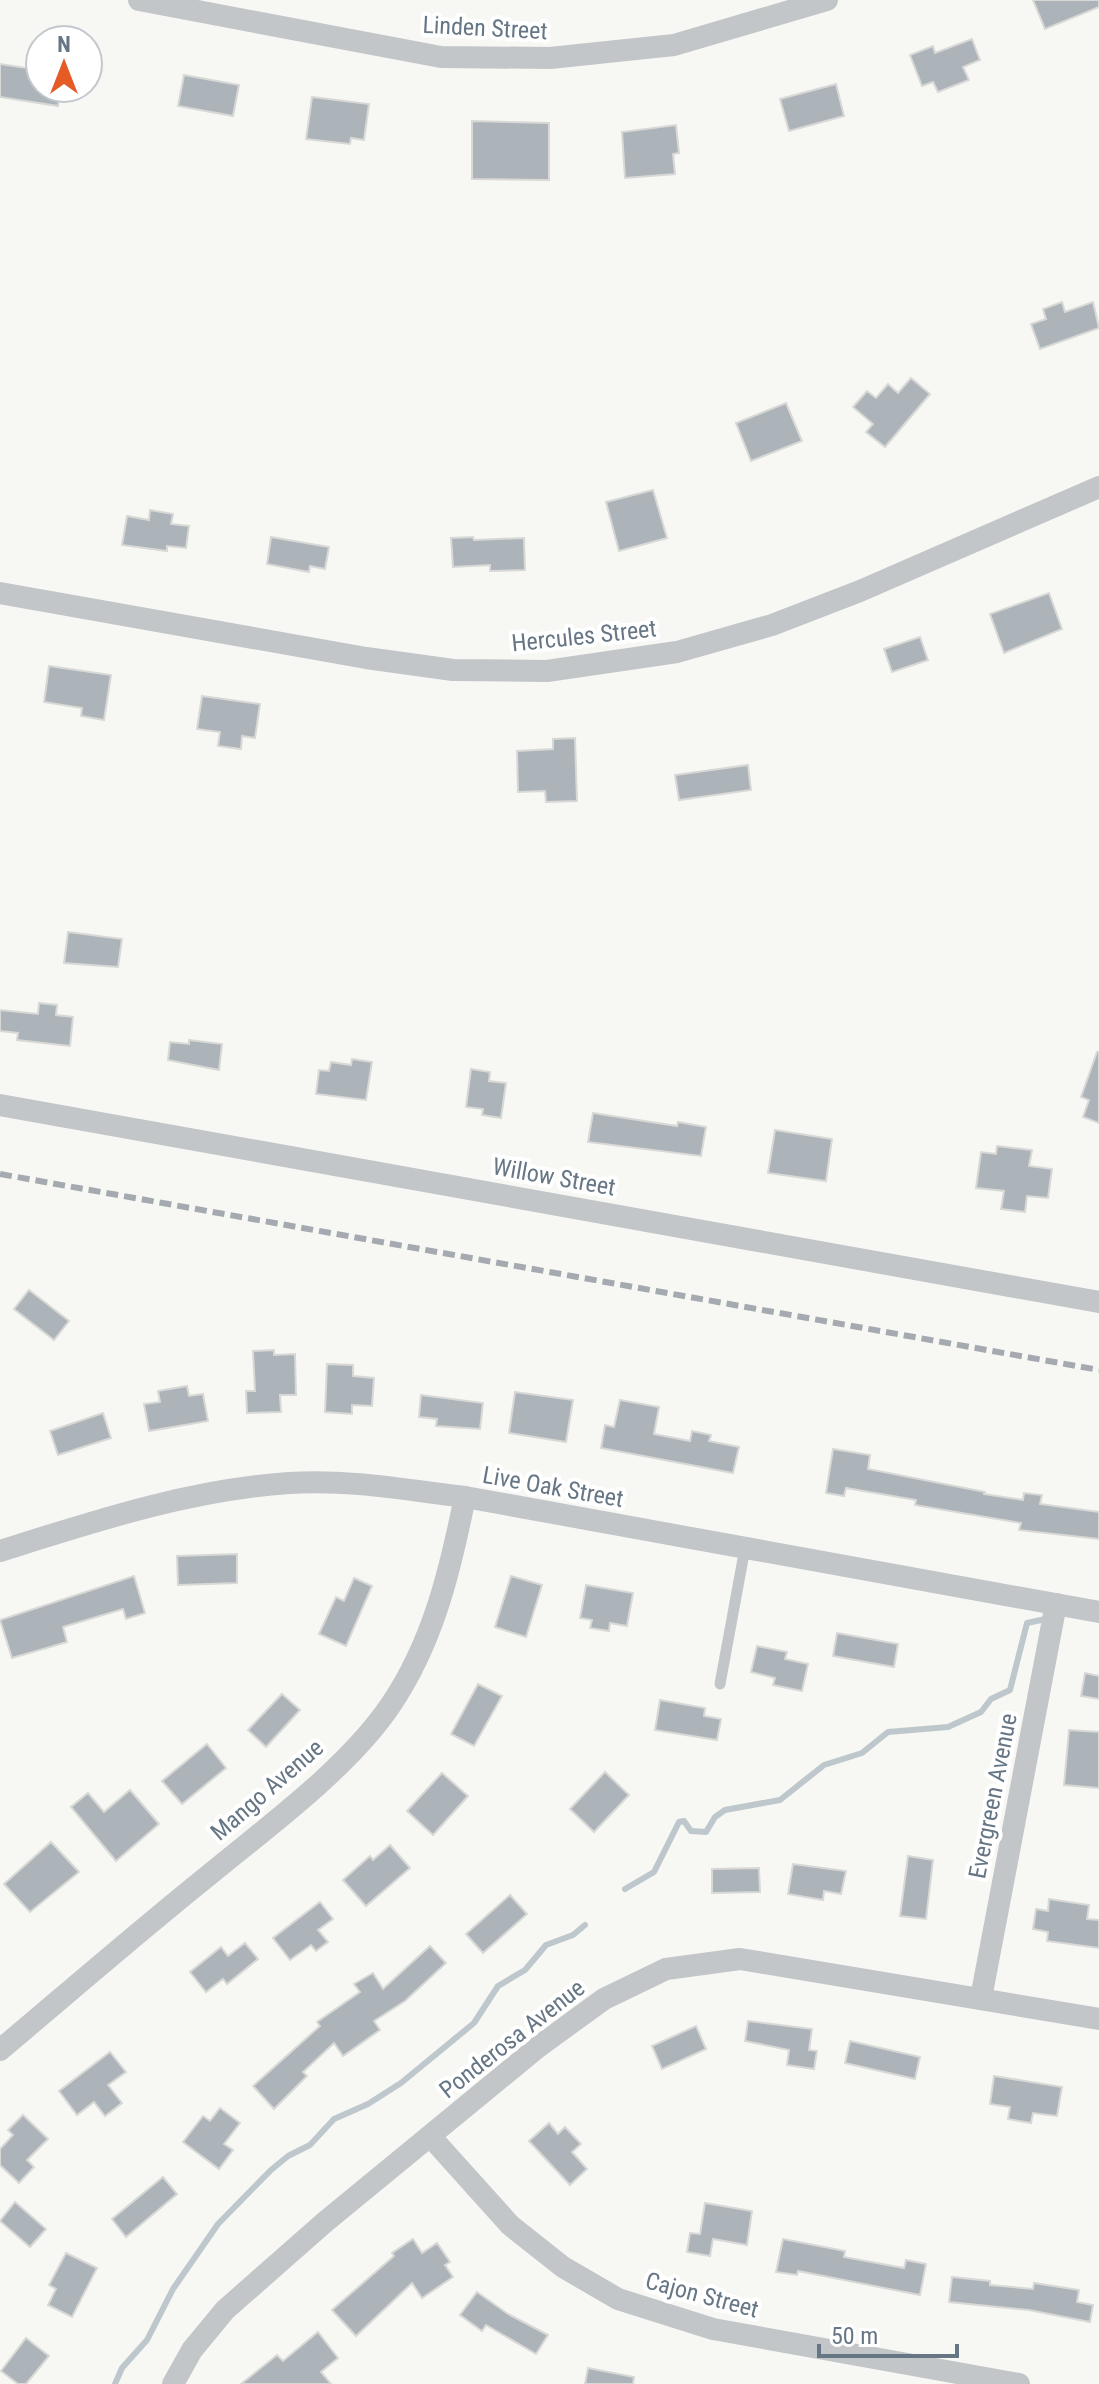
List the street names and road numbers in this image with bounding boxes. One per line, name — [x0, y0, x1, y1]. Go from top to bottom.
street label: Linden Street — [422, 11, 548, 45]
street label: Hercules Street — [510, 614, 658, 658]
street label: Willow Street — [490, 1152, 618, 1202]
street label: Live Oak Street — [481, 1461, 625, 1513]
street label: Evergreen Avenue — [963, 1711, 1023, 1881]
street label: Mango Avenue — [205, 1734, 329, 1846]
street label: Ponderosa Avenue — [434, 1974, 590, 2104]
street label: Cajon Street — [642, 2266, 762, 2324]

